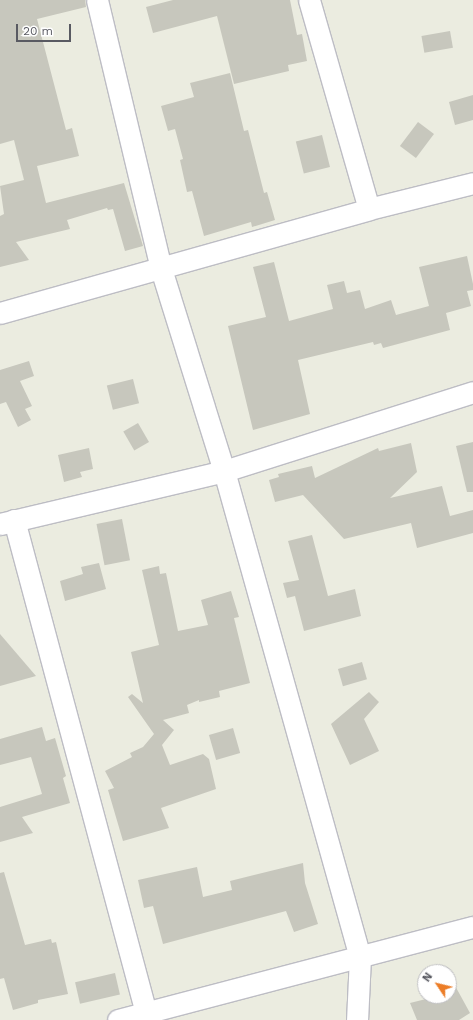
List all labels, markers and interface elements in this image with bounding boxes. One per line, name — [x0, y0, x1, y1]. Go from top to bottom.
scale bar — [18, 16, 73, 42]
text: 20 m — [23, 24, 53, 38]
north arrow — [417, 964, 457, 1004]
text: N — [420, 970, 435, 984]

